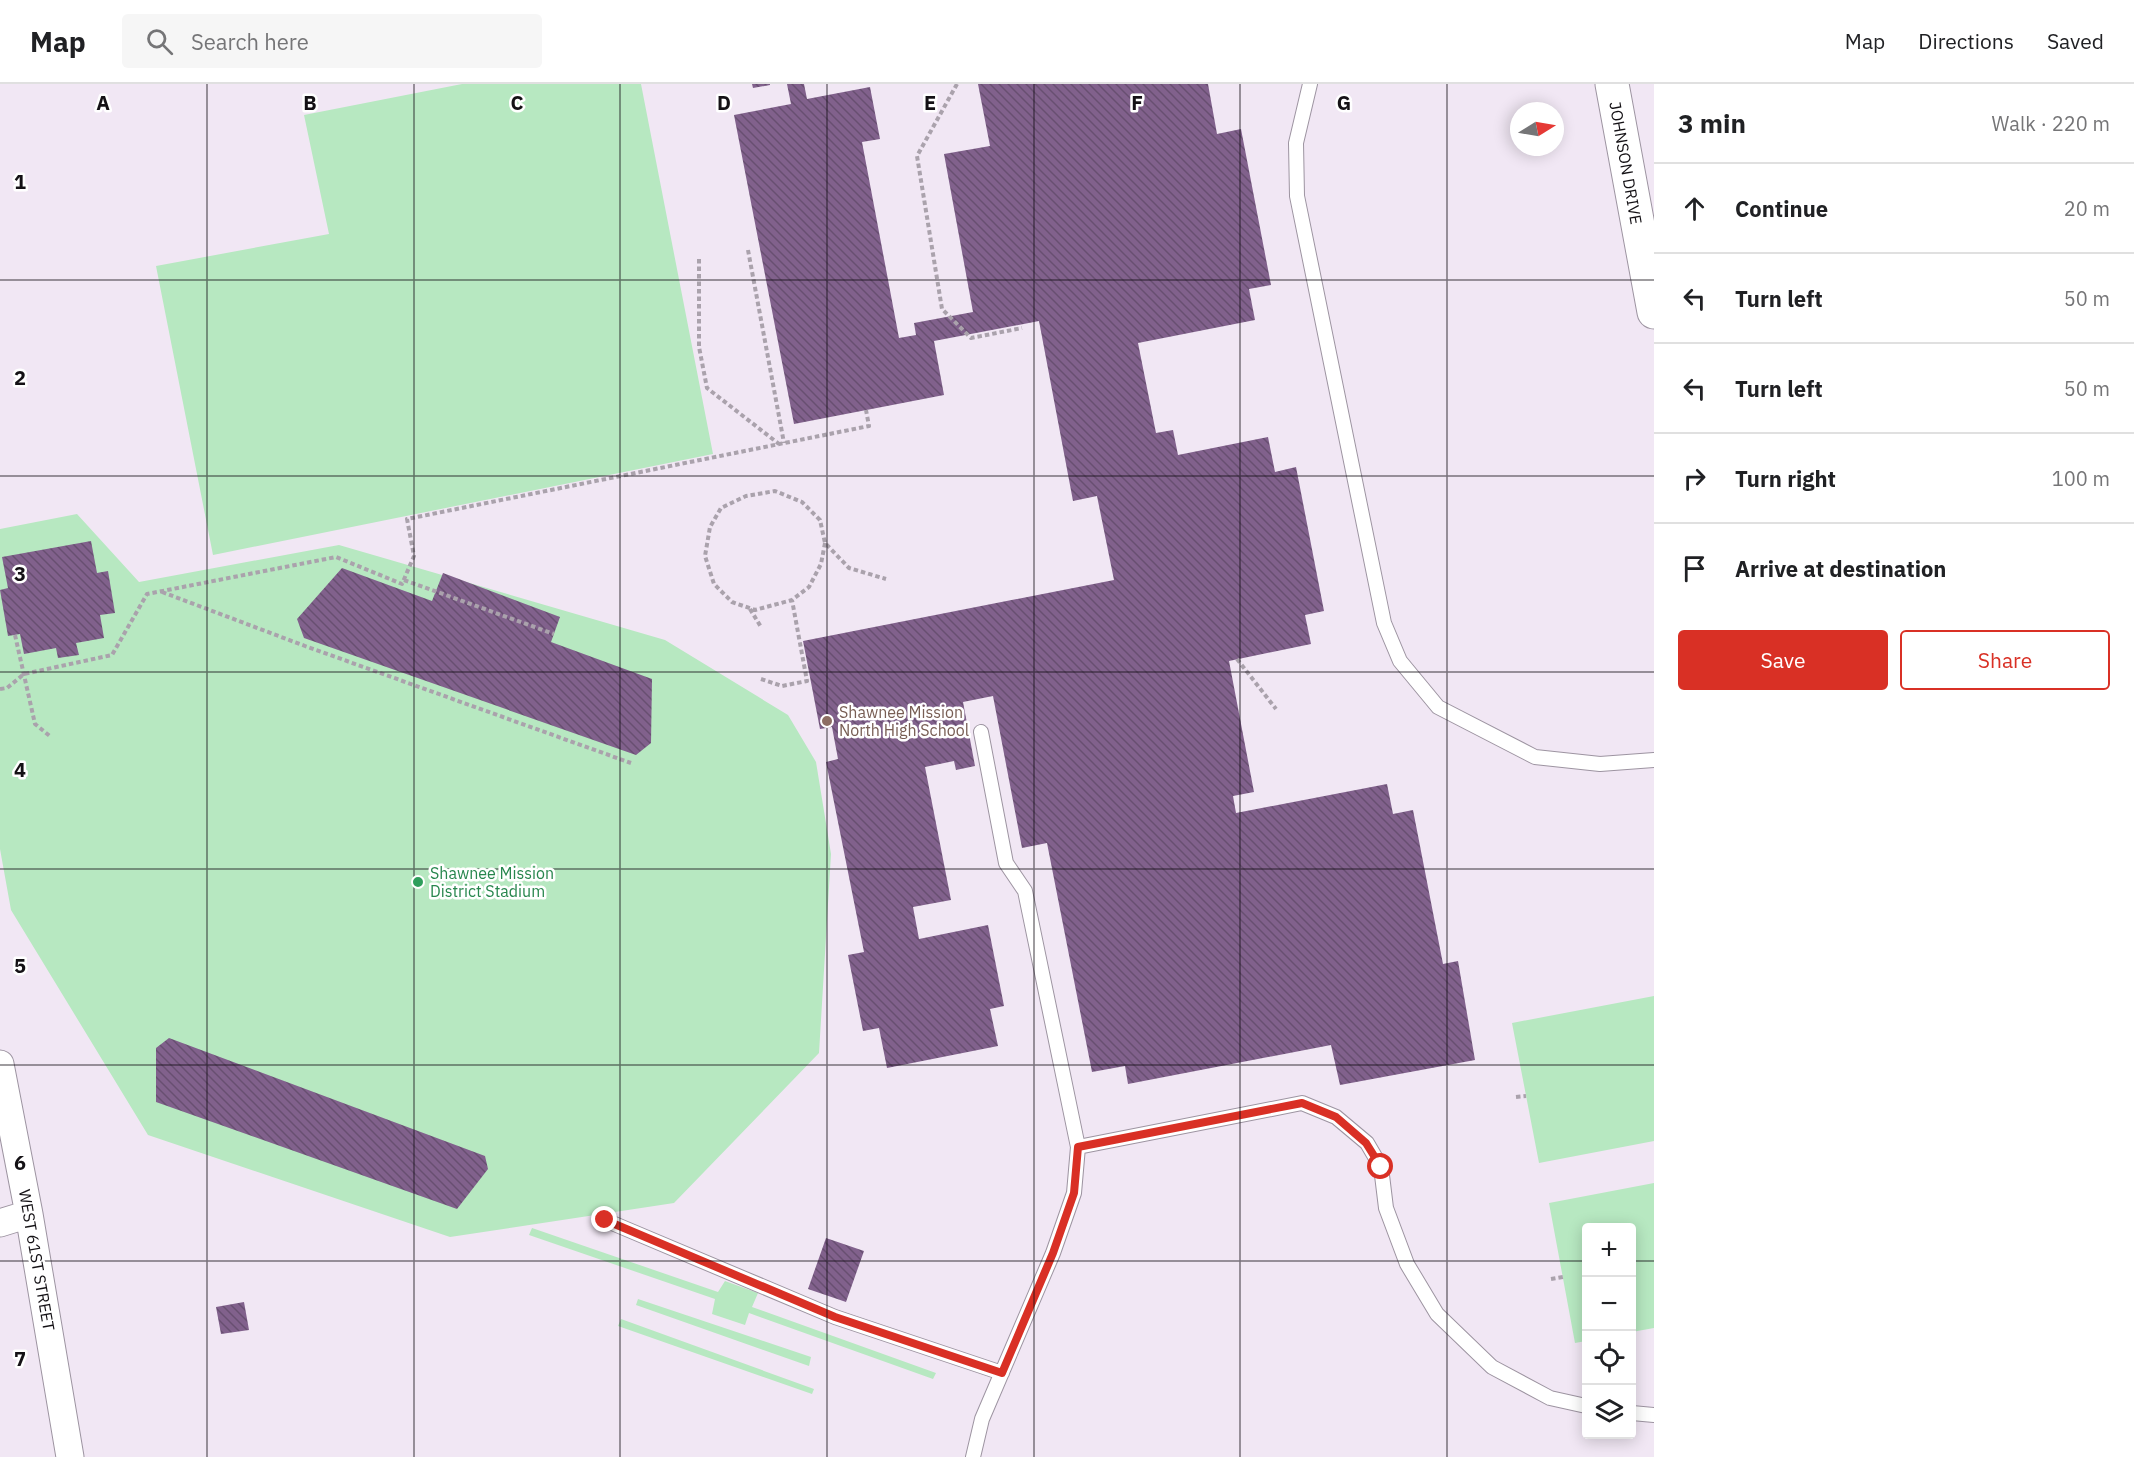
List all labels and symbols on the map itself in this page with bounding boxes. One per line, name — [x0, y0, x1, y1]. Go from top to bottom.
text: A — [96, 89, 110, 116]
text: B — [303, 89, 317, 116]
text: C — [510, 89, 524, 116]
text: D — [717, 89, 731, 116]
text: E — [924, 89, 936, 116]
text: F — [1131, 89, 1143, 116]
text: G — [1337, 89, 1351, 116]
street label: JOHNSON DRIVE — [1605, 100, 1647, 226]
north arrow — [1510, 102, 1564, 156]
text: 1 — [14, 168, 26, 195]
text: 2 — [14, 364, 26, 391]
text: 3 — [14, 560, 26, 587]
place label: Shawnee Mission North High School — [839, 702, 969, 740]
marker: Shawnee Mission North High School — [820, 714, 834, 728]
text: 4 — [14, 756, 26, 783]
place label: Shawnee Mission District Stadium — [430, 863, 554, 901]
marker: Shawnee Mission District Stadium — [411, 875, 425, 889]
text: 5 — [14, 952, 26, 979]
text: 6 — [14, 1149, 26, 1176]
route start — [1367, 1153, 1393, 1179]
street label: WEST 61ST STREET — [15, 1188, 59, 1332]
route end — [591, 1206, 617, 1232]
text: 7 — [14, 1345, 26, 1372]

